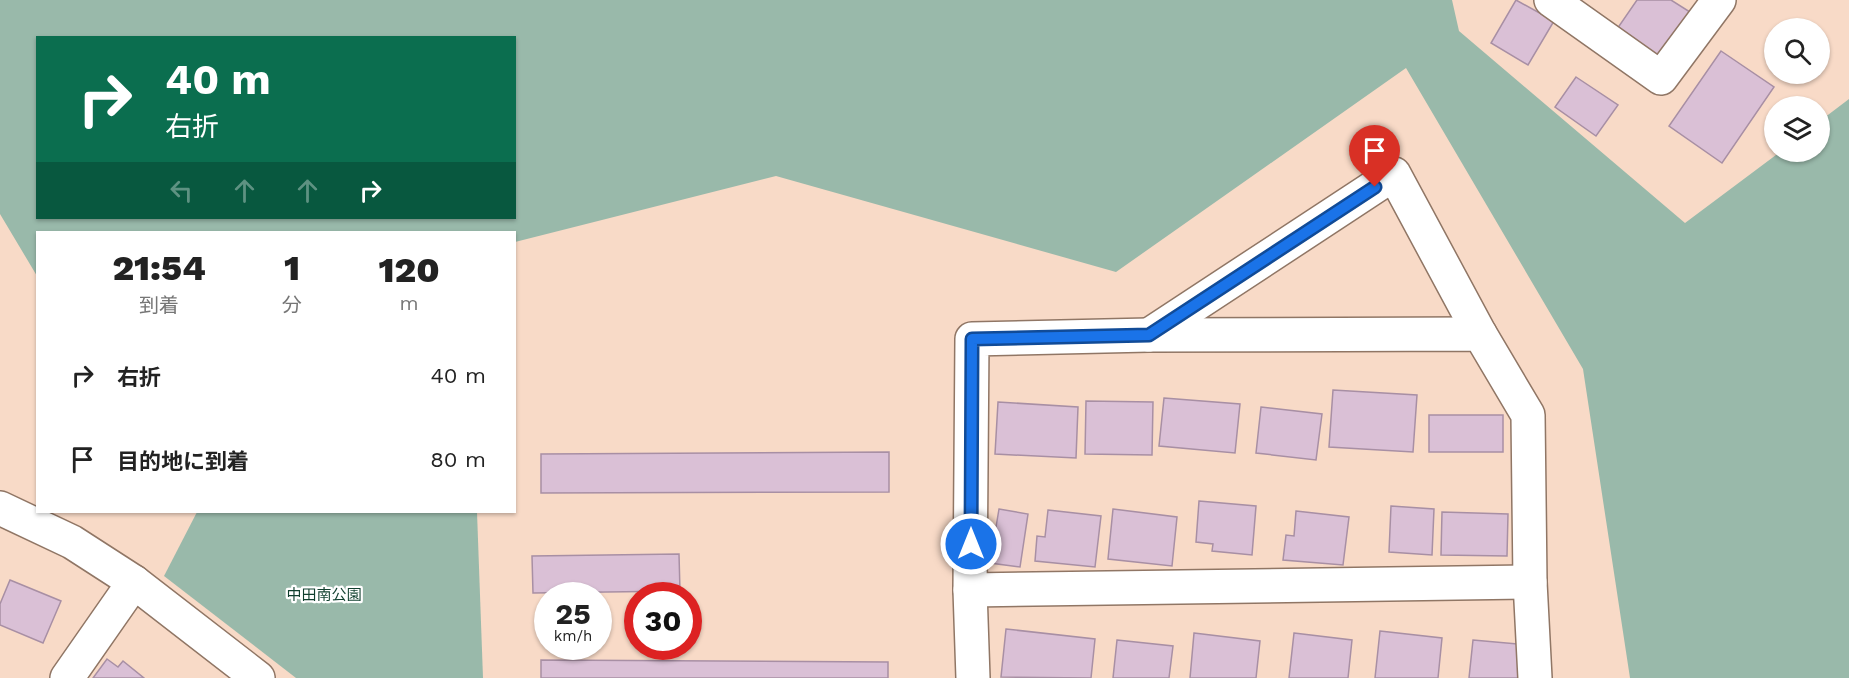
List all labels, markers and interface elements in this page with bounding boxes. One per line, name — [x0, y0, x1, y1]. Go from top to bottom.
map controls — [1764, 18, 1830, 162]
button: search — [1764, 18, 1830, 84]
text: 40 m — [165, 55, 271, 104]
icon: right — [66, 60, 144, 138]
button: layers — [1764, 96, 1830, 162]
text: 右折 — [165, 111, 219, 143]
pin — [1349, 125, 1400, 187]
icon: arrive — [1358, 134, 1391, 167]
icon: left — [165, 174, 198, 207]
icon: ahead — [228, 174, 261, 207]
icon: ahead — [291, 174, 324, 207]
icon: right — [354, 174, 387, 207]
text: 21:54 — [112, 247, 206, 289]
text: 1 — [284, 247, 300, 289]
text: 120 — [378, 249, 440, 291]
text: m — [400, 291, 419, 315]
text: 到着 — [139, 293, 179, 317]
text: 分 — [282, 293, 302, 317]
icon: right — [66, 359, 99, 392]
text: 40 m — [430, 363, 486, 388]
text: 右折 — [117, 365, 161, 390]
icon: arrive — [66, 443, 99, 476]
text: 80 m — [430, 447, 486, 472]
text: 目的地に到着 — [117, 449, 249, 474]
position arrow — [939, 512, 1003, 576]
speed limit sign: 30 — [624, 582, 702, 660]
park label: 中田南公園 — [286, 586, 362, 604]
text: 25 — [555, 596, 591, 631]
text: km/h — [554, 627, 592, 645]

